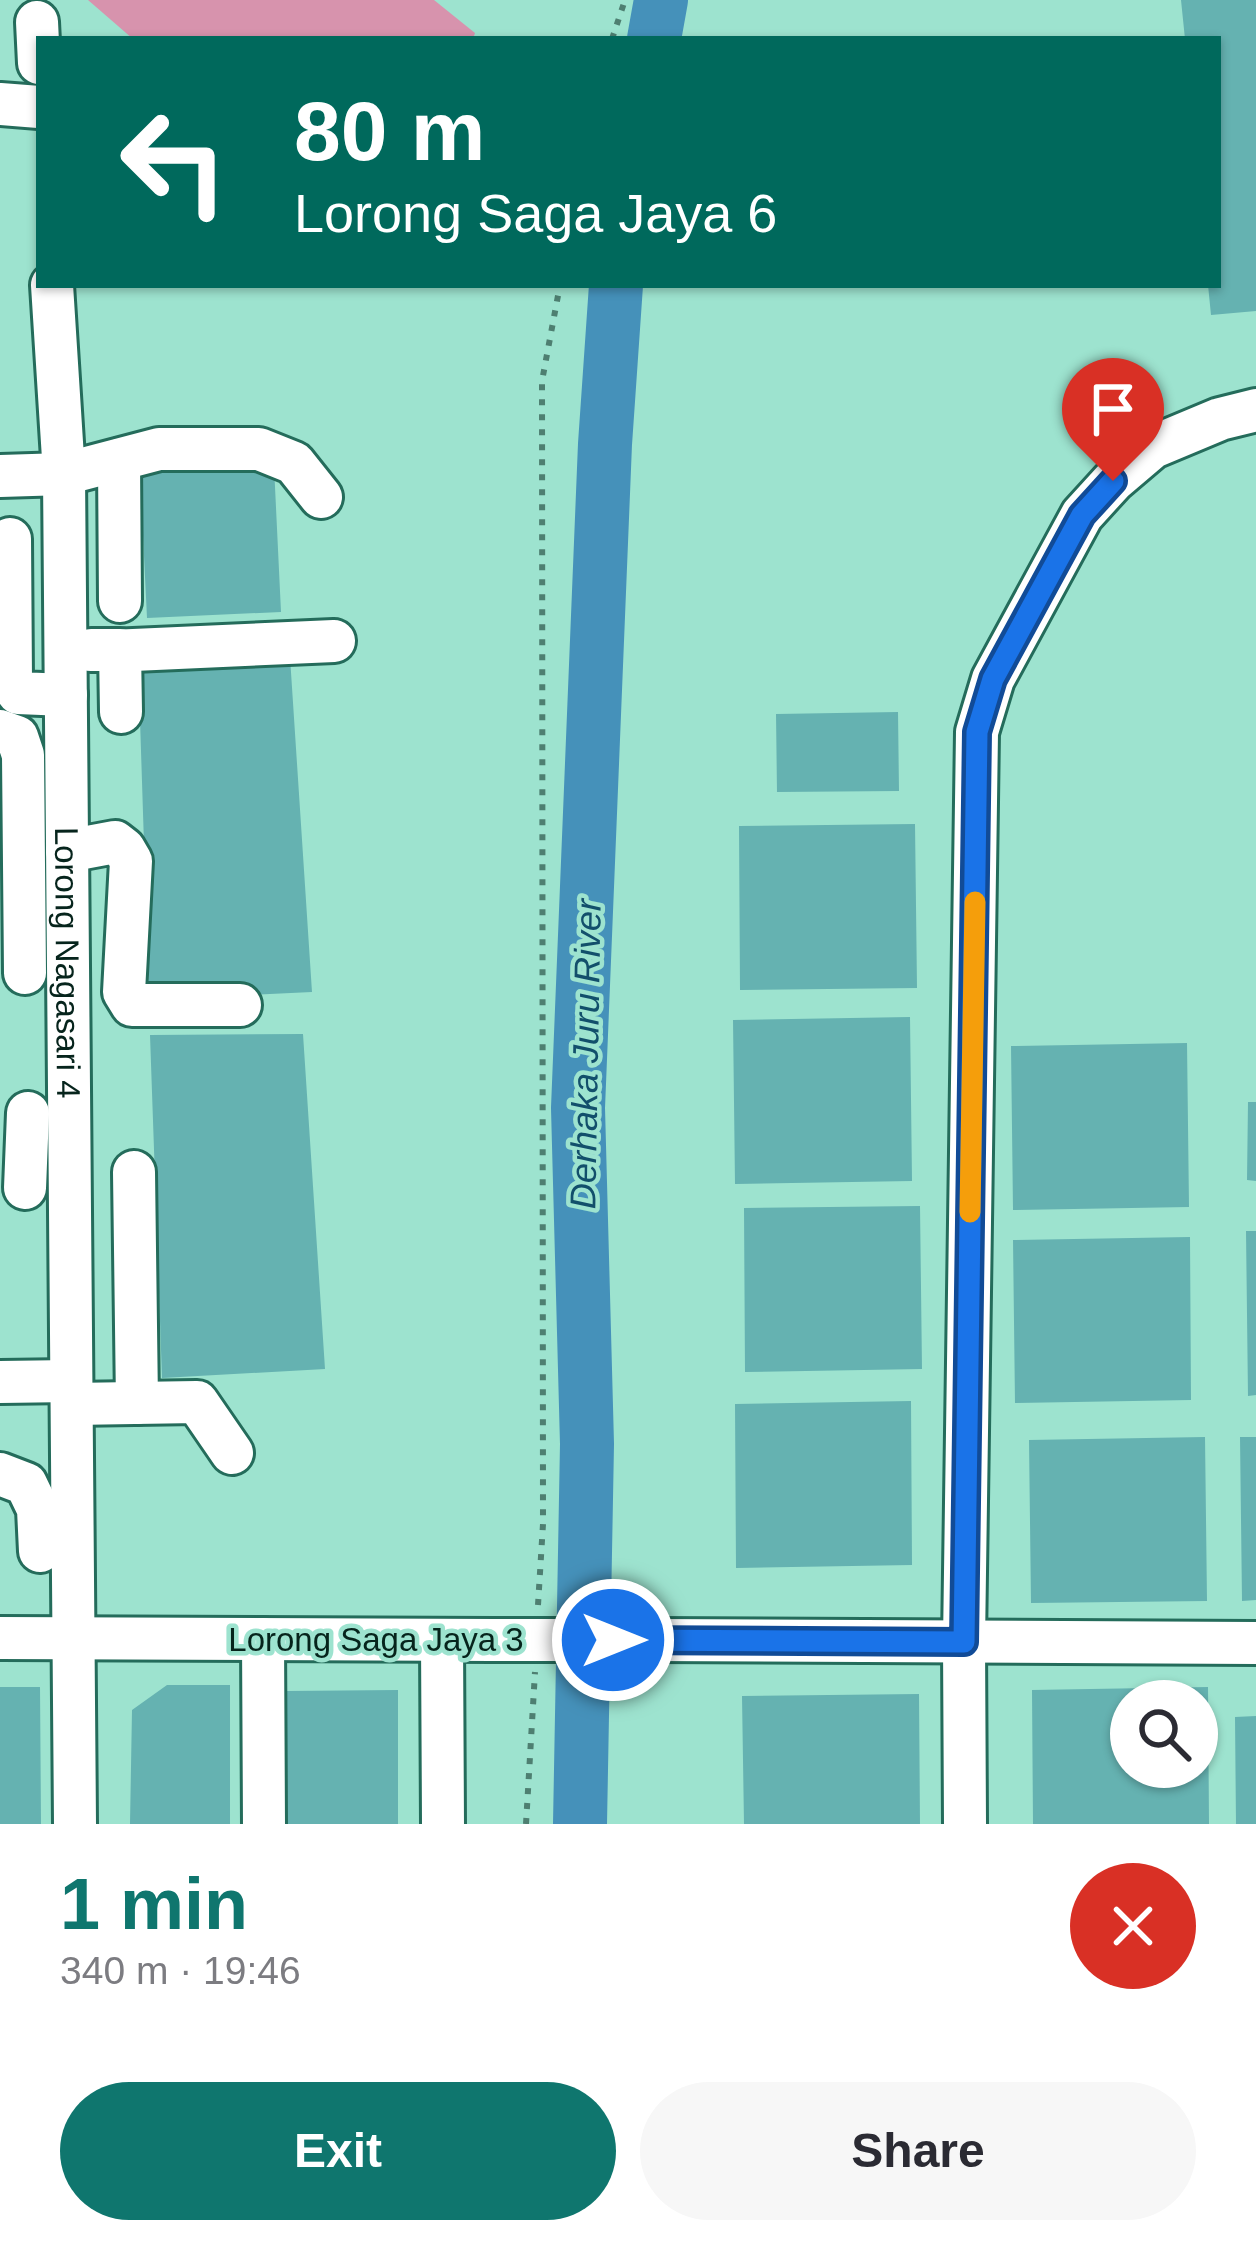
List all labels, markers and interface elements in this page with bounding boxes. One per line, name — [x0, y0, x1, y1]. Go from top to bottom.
icon: left — [96, 84, 252, 240]
text: 80 m — [294, 84, 485, 178]
text: Lorong Saga Jaya 6 — [294, 183, 777, 243]
pin — [1062, 358, 1164, 481]
icon: arrive — [1080, 376, 1146, 442]
street label: Lorong Nagasari 4 — [48, 827, 87, 1099]
water label: Derhaka Juru River — [562, 897, 609, 1209]
position arrow — [550, 1577, 676, 1703]
street label: Lorong Saga Jaya 3 — [228, 1621, 524, 1658]
map controls — [1110, 1680, 1218, 1788]
button: search — [1110, 1680, 1218, 1788]
button: close — [1070, 1863, 1196, 1989]
text: 1 min — [60, 1864, 248, 1944]
text: 340 m · 19:46 — [60, 1949, 301, 1992]
button: Exit — [60, 2082, 616, 2220]
button: Share — [640, 2082, 1196, 2220]

